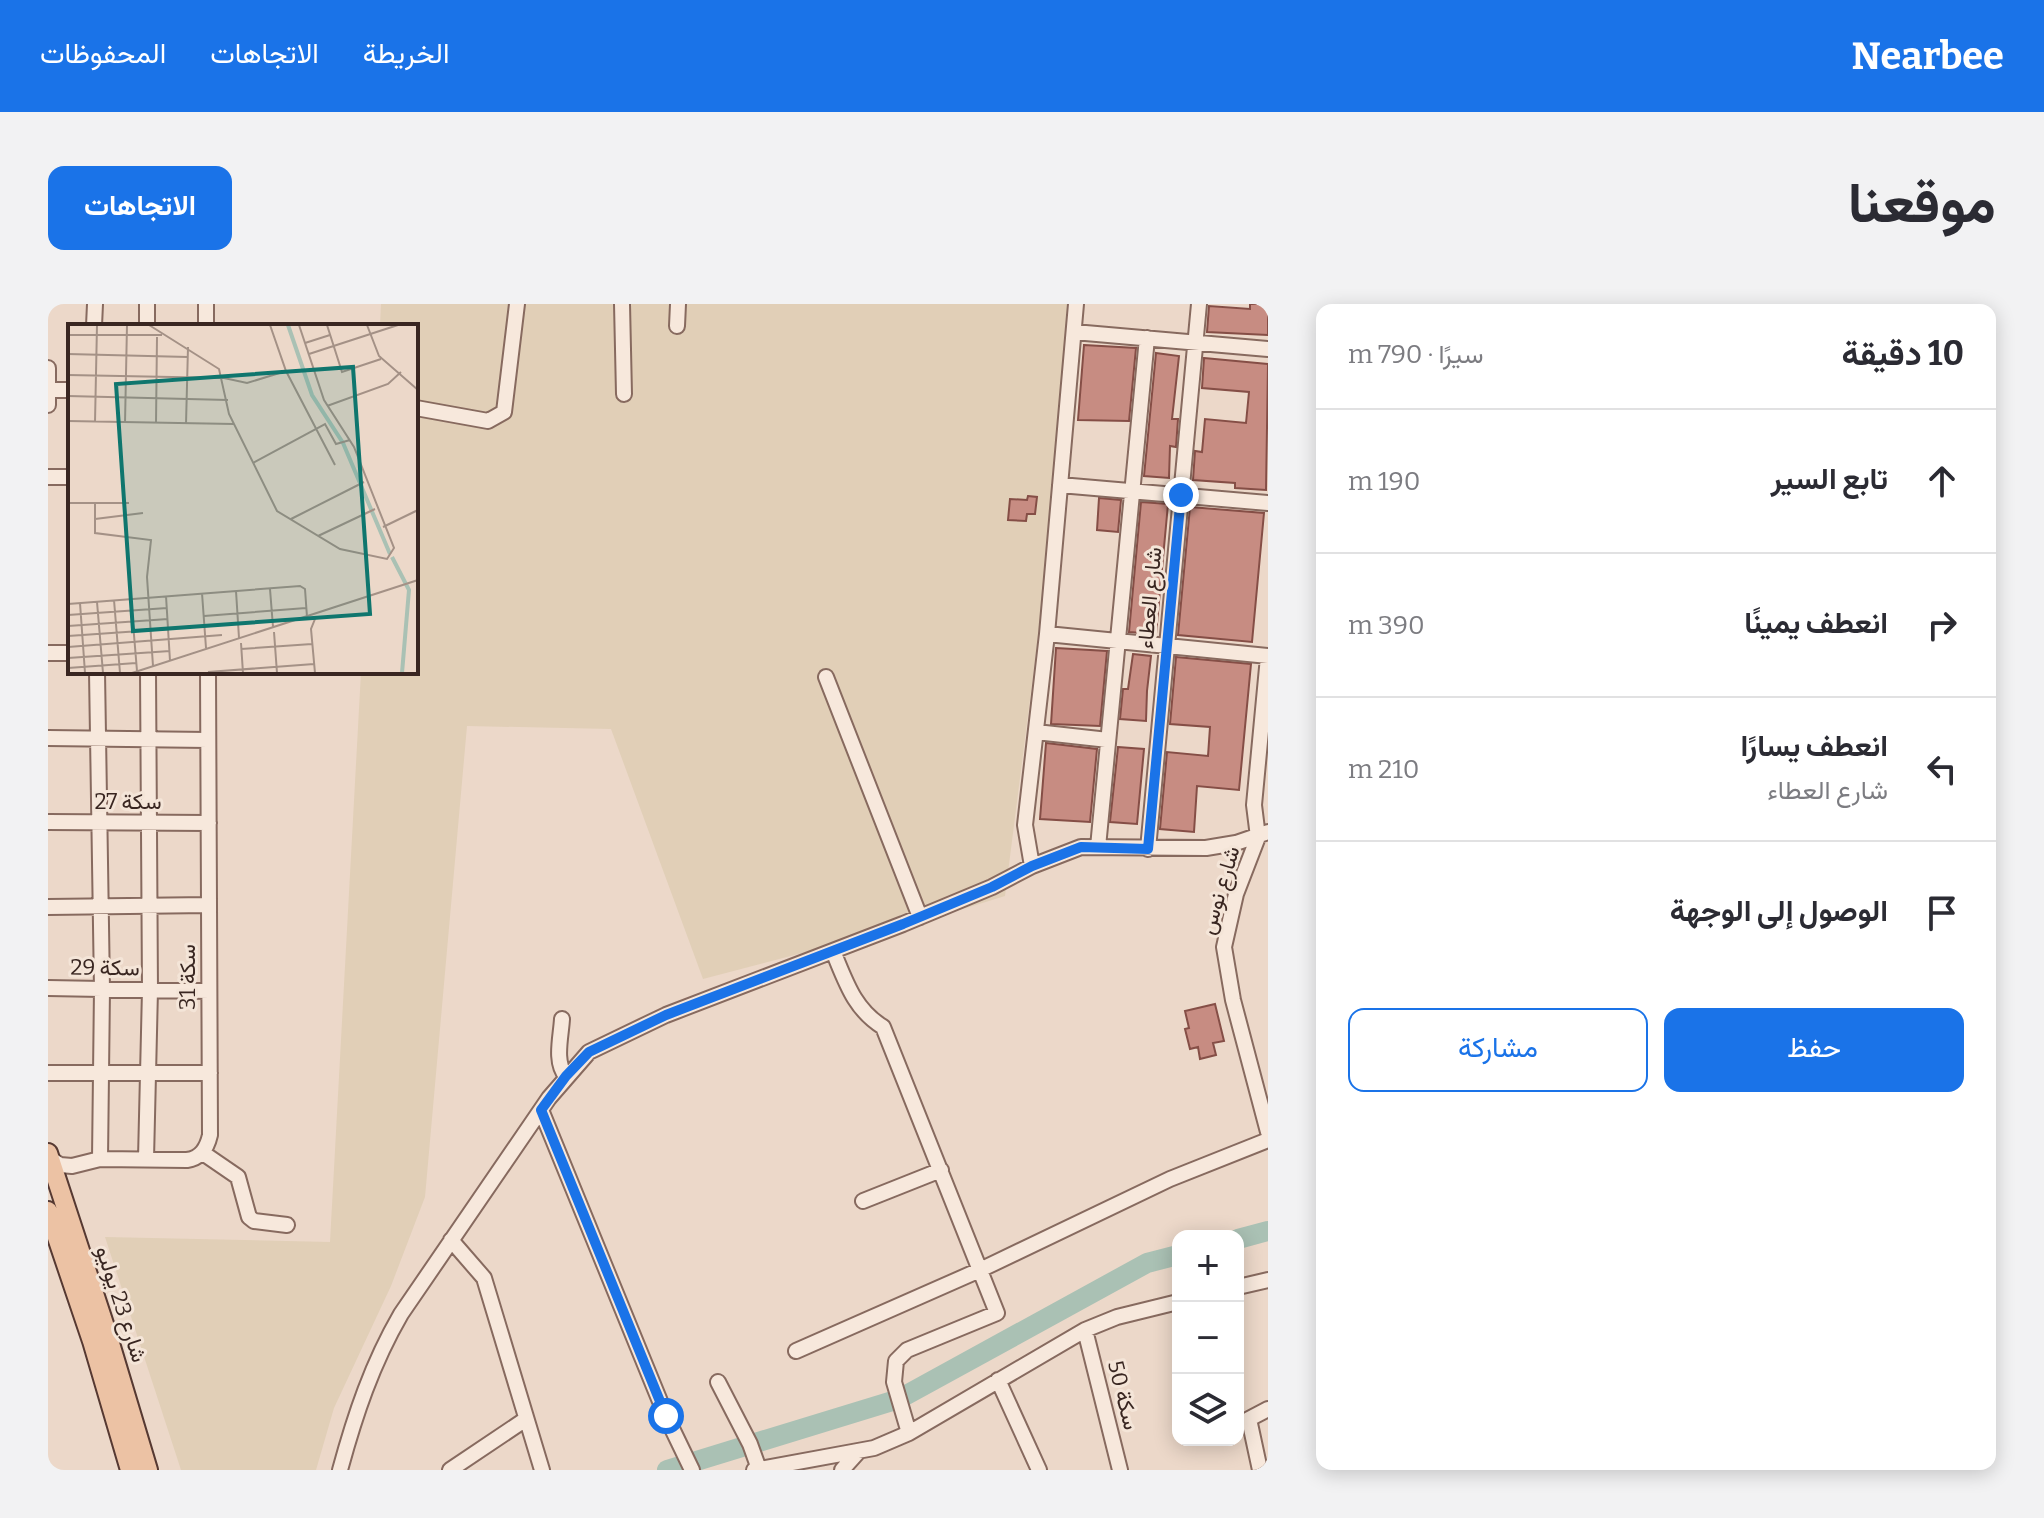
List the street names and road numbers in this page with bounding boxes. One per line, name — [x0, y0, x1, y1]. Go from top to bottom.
street label: شارع العطاء — [1132, 546, 1168, 650]
street label: سكة 27 — [94, 788, 162, 815]
street label: شارع نوس — [1193, 843, 1247, 938]
street label: سكة 31 — [174, 944, 201, 1010]
street label: سكة 29 — [70, 953, 140, 982]
street label: شارع 23 يوليو — [89, 1243, 153, 1366]
street label: سكة 50 — [1102, 1358, 1145, 1432]

